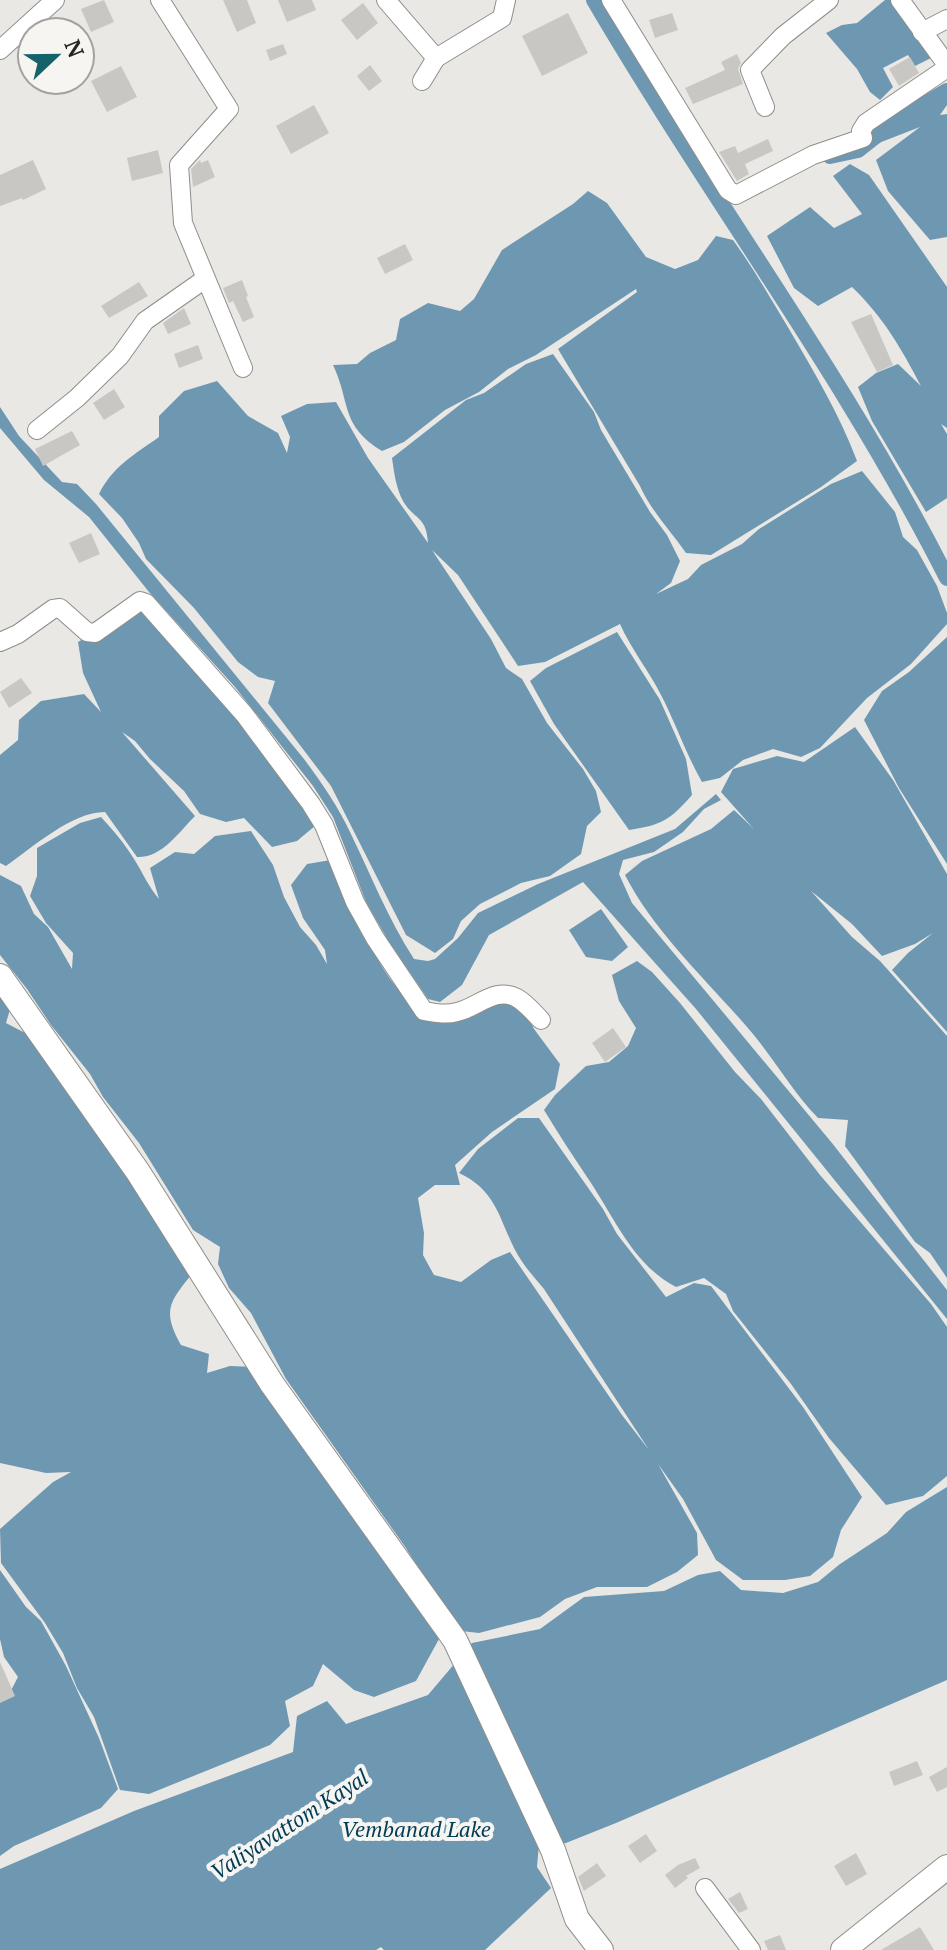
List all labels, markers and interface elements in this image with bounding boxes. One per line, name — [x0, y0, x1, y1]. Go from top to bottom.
north arrow — [16, 16, 96, 96]
text: N — [58, 35, 92, 62]
water label: Valiyavattom Kayal — [205, 1762, 373, 1886]
water label: Vembanad Lake — [341, 1814, 491, 1843]

